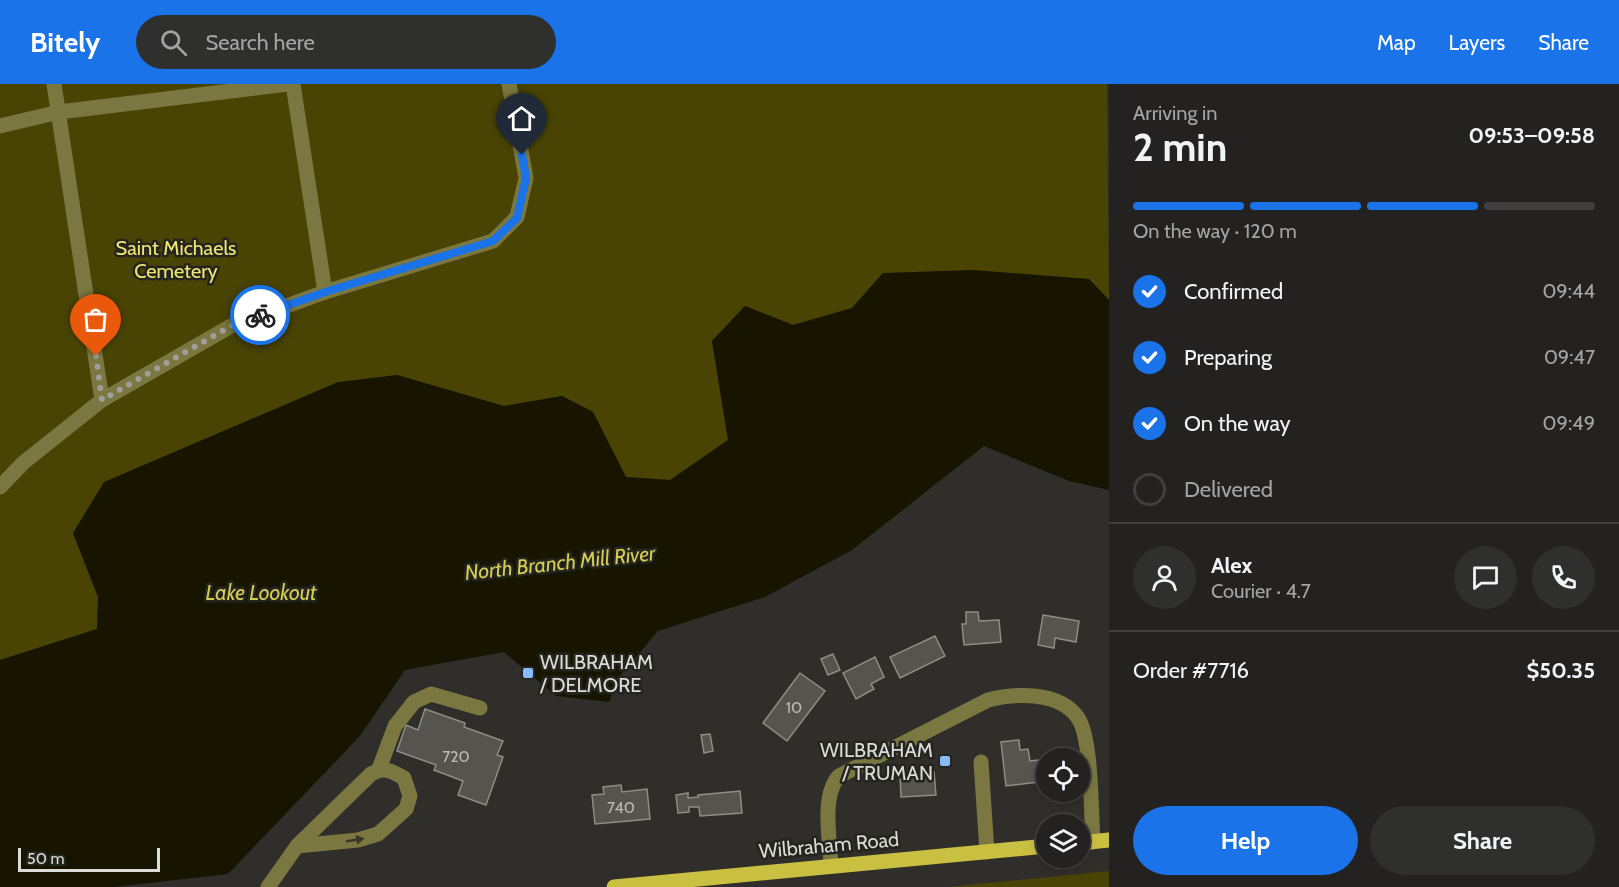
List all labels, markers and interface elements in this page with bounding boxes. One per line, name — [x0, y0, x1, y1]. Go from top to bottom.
search box — [136, 15, 556, 69]
text: Bitely — [30, 25, 100, 59]
icon: search — [157, 26, 190, 59]
text: Search here — [205, 29, 315, 56]
text: Map — [1377, 30, 1416, 55]
text: Layers — [1449, 30, 1505, 55]
text: Share — [1538, 30, 1589, 55]
pin — [496, 93, 547, 155]
text: Arriving in — [1133, 101, 1217, 125]
icon: home — [505, 102, 538, 135]
text: 09:53–09:58 — [1469, 122, 1595, 149]
text: 2 min — [1133, 123, 1227, 171]
text: On the way · 120 m — [1133, 219, 1297, 243]
park label: Saint Michaels Cemetery — [116, 236, 236, 283]
icon: check — [1133, 275, 1166, 308]
text: Confirmed — [1184, 278, 1283, 305]
text: 09:44 — [1542, 279, 1595, 303]
courier — [230, 285, 290, 345]
pin — [70, 294, 121, 356]
icon: bike — [244, 299, 277, 332]
icon: bag — [79, 303, 112, 336]
icon: check — [1133, 341, 1166, 374]
text: Preparing — [1184, 344, 1272, 371]
text: 09:47 — [1544, 345, 1595, 369]
icon: check — [1133, 407, 1166, 440]
text: On the way — [1184, 410, 1291, 437]
text: 09:49 — [1543, 411, 1595, 435]
text: Delivered — [1184, 476, 1273, 503]
water label: North Branch Mill River — [463, 540, 658, 585]
button: person — [1133, 546, 1196, 609]
button: chat — [1454, 546, 1517, 609]
button: phone — [1532, 546, 1595, 609]
text: Alex — [1211, 552, 1252, 579]
text: Courier · 4.7 — [1211, 579, 1311, 603]
water label: Lake Lookout — [206, 580, 317, 605]
place label: WILBRAHAM / DELMORE — [539, 650, 653, 697]
text: Order #7716 — [1133, 657, 1249, 684]
text: $50.35 — [1527, 657, 1595, 684]
marker: WILBRAHAM / DELMORE — [521, 666, 535, 680]
house number: 10 — [786, 698, 802, 717]
place label: WILBRAHAM / TRUMAN — [820, 738, 933, 785]
house number: 720 — [442, 747, 470, 766]
map controls — [1036, 748, 1090, 868]
button: locate — [1036, 748, 1090, 802]
marker: WILBRAHAM / TRUMAN — [938, 754, 952, 768]
house number: 740 — [607, 798, 635, 817]
button: Help — [1133, 806, 1358, 875]
button: Share — [1370, 806, 1595, 875]
button: layers — [1036, 814, 1090, 868]
street label: Wilbraham Road — [758, 827, 900, 863]
one-way arrow — [346, 835, 365, 844]
scale bar — [18, 845, 160, 872]
text: 50 m — [27, 849, 64, 868]

